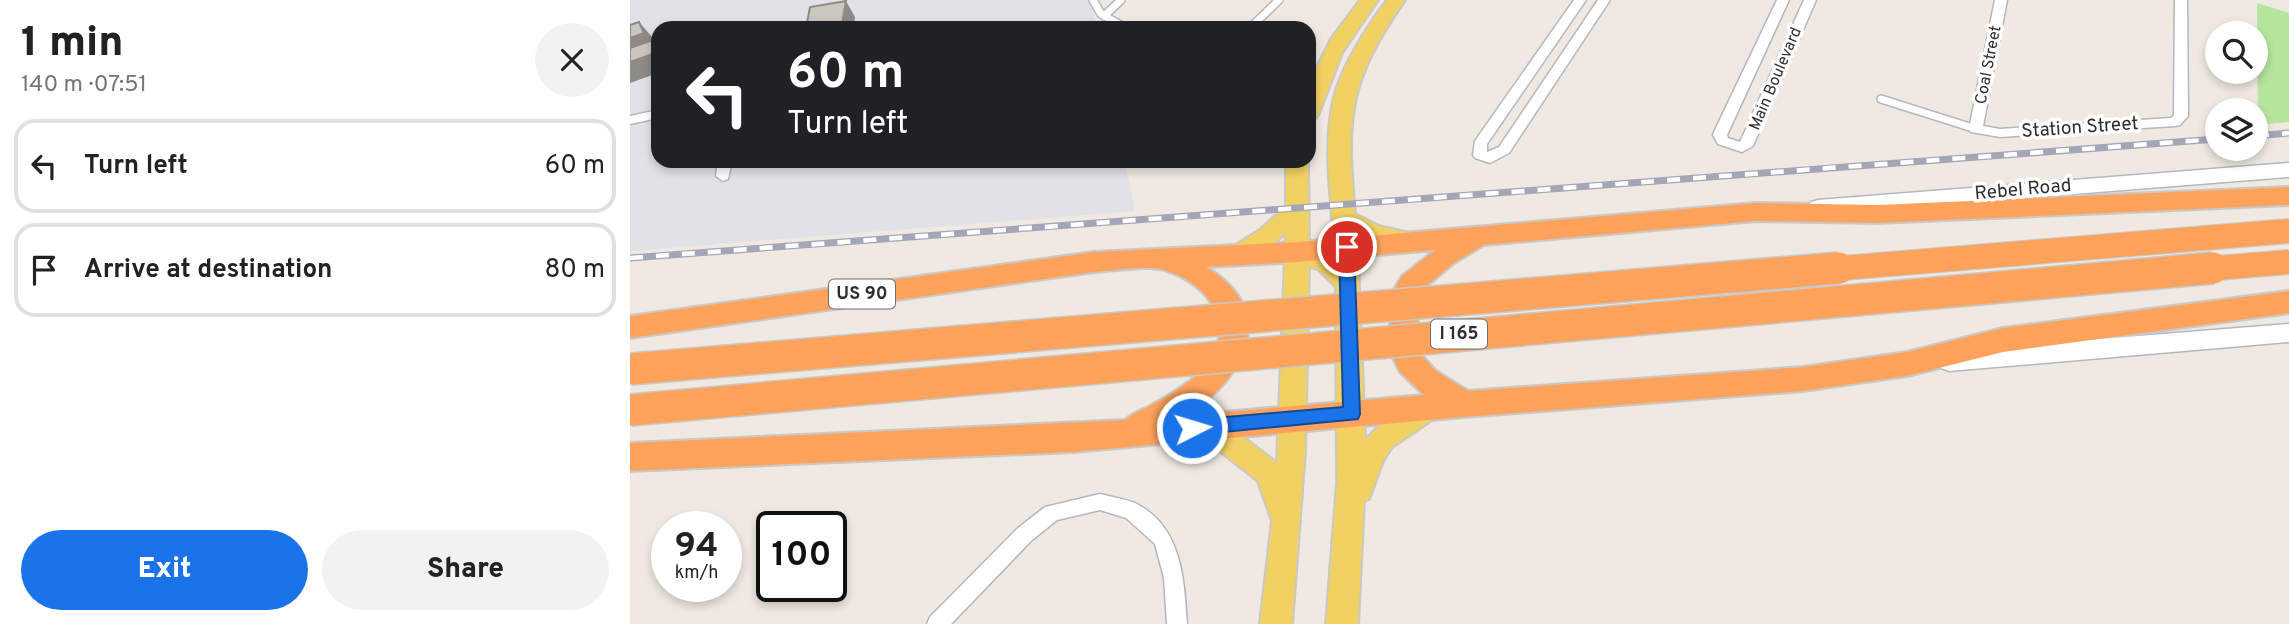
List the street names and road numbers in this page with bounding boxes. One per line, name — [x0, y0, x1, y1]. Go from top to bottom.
street label: Main Boulevard — [1745, 24, 1807, 134]
street label: Coal Street — [1972, 24, 2006, 106]
street label: Station Street — [2021, 112, 2139, 144]
street label: Rebel Road — [1974, 174, 2072, 206]
road number: US 90 — [829, 280, 895, 308]
road number: I 165 — [1431, 320, 1487, 348]

